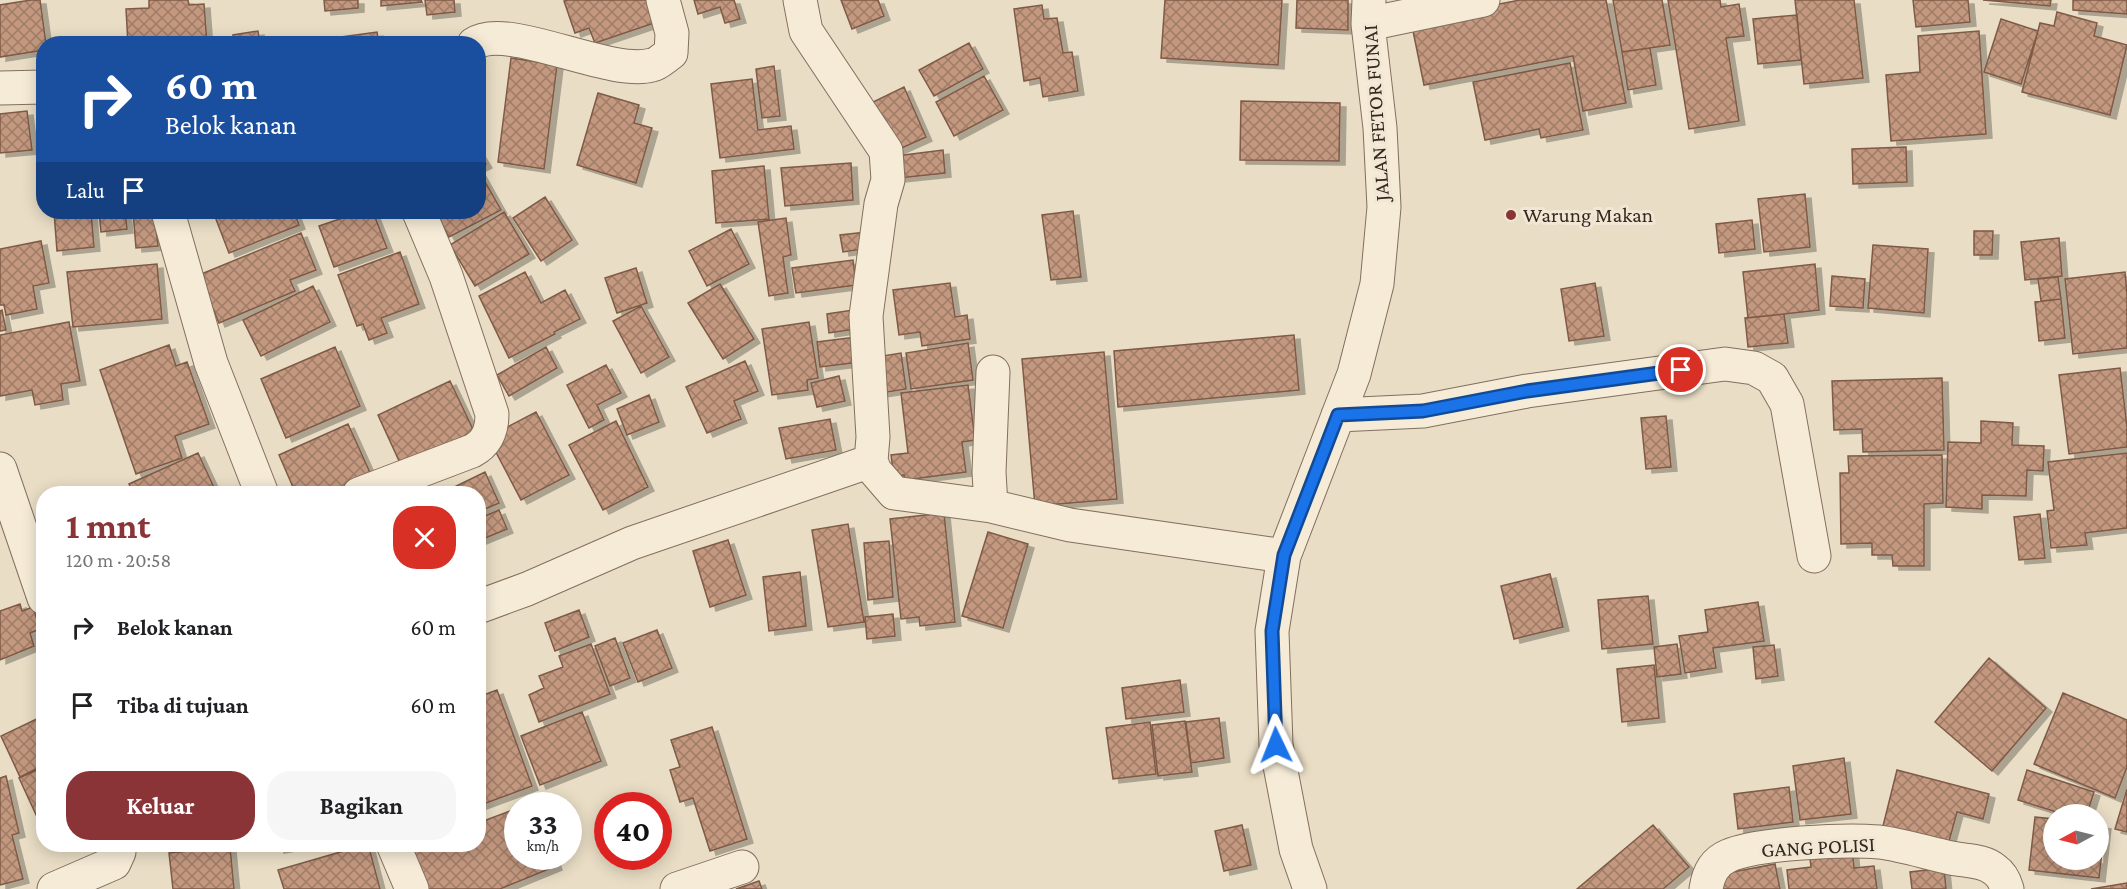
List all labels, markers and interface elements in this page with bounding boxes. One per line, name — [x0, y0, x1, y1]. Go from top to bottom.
street label: JALAN FETOR FUNAI — [1358, 24, 1394, 204]
icon: right — [66, 60, 144, 138]
text: 60 m — [165, 61, 257, 108]
text: Belok kanan — [165, 110, 297, 140]
icon: arrive — [117, 174, 150, 207]
text: Lalu — [66, 178, 105, 203]
place label: Warung Makan — [1523, 203, 1653, 227]
marker: Warung Makan — [1504, 208, 1518, 222]
pin — [1655, 344, 1706, 395]
icon: arrive — [1664, 353, 1697, 386]
text: 1 mnt — [66, 506, 151, 546]
button: close — [393, 506, 456, 569]
text: 120 m · 20:58 — [66, 549, 171, 571]
icon: right — [66, 611, 99, 644]
text: Belok kanan — [117, 615, 233, 640]
text: 60 m — [411, 615, 456, 640]
icon: arrive — [66, 689, 99, 722]
text: Tiba di tujuan — [117, 693, 249, 718]
text: 60 m — [411, 693, 456, 718]
position arrow — [1244, 713, 1308, 777]
button: Keluar — [66, 771, 255, 840]
button: Bagikan — [267, 771, 456, 840]
speed limit sign: 40 — [594, 792, 672, 870]
north arrow — [2043, 804, 2109, 870]
map controls — [2043, 804, 2109, 870]
text: 33 — [528, 807, 558, 840]
street label: GANG POLISI — [1760, 832, 1876, 862]
text: km/h — [527, 838, 559, 854]

